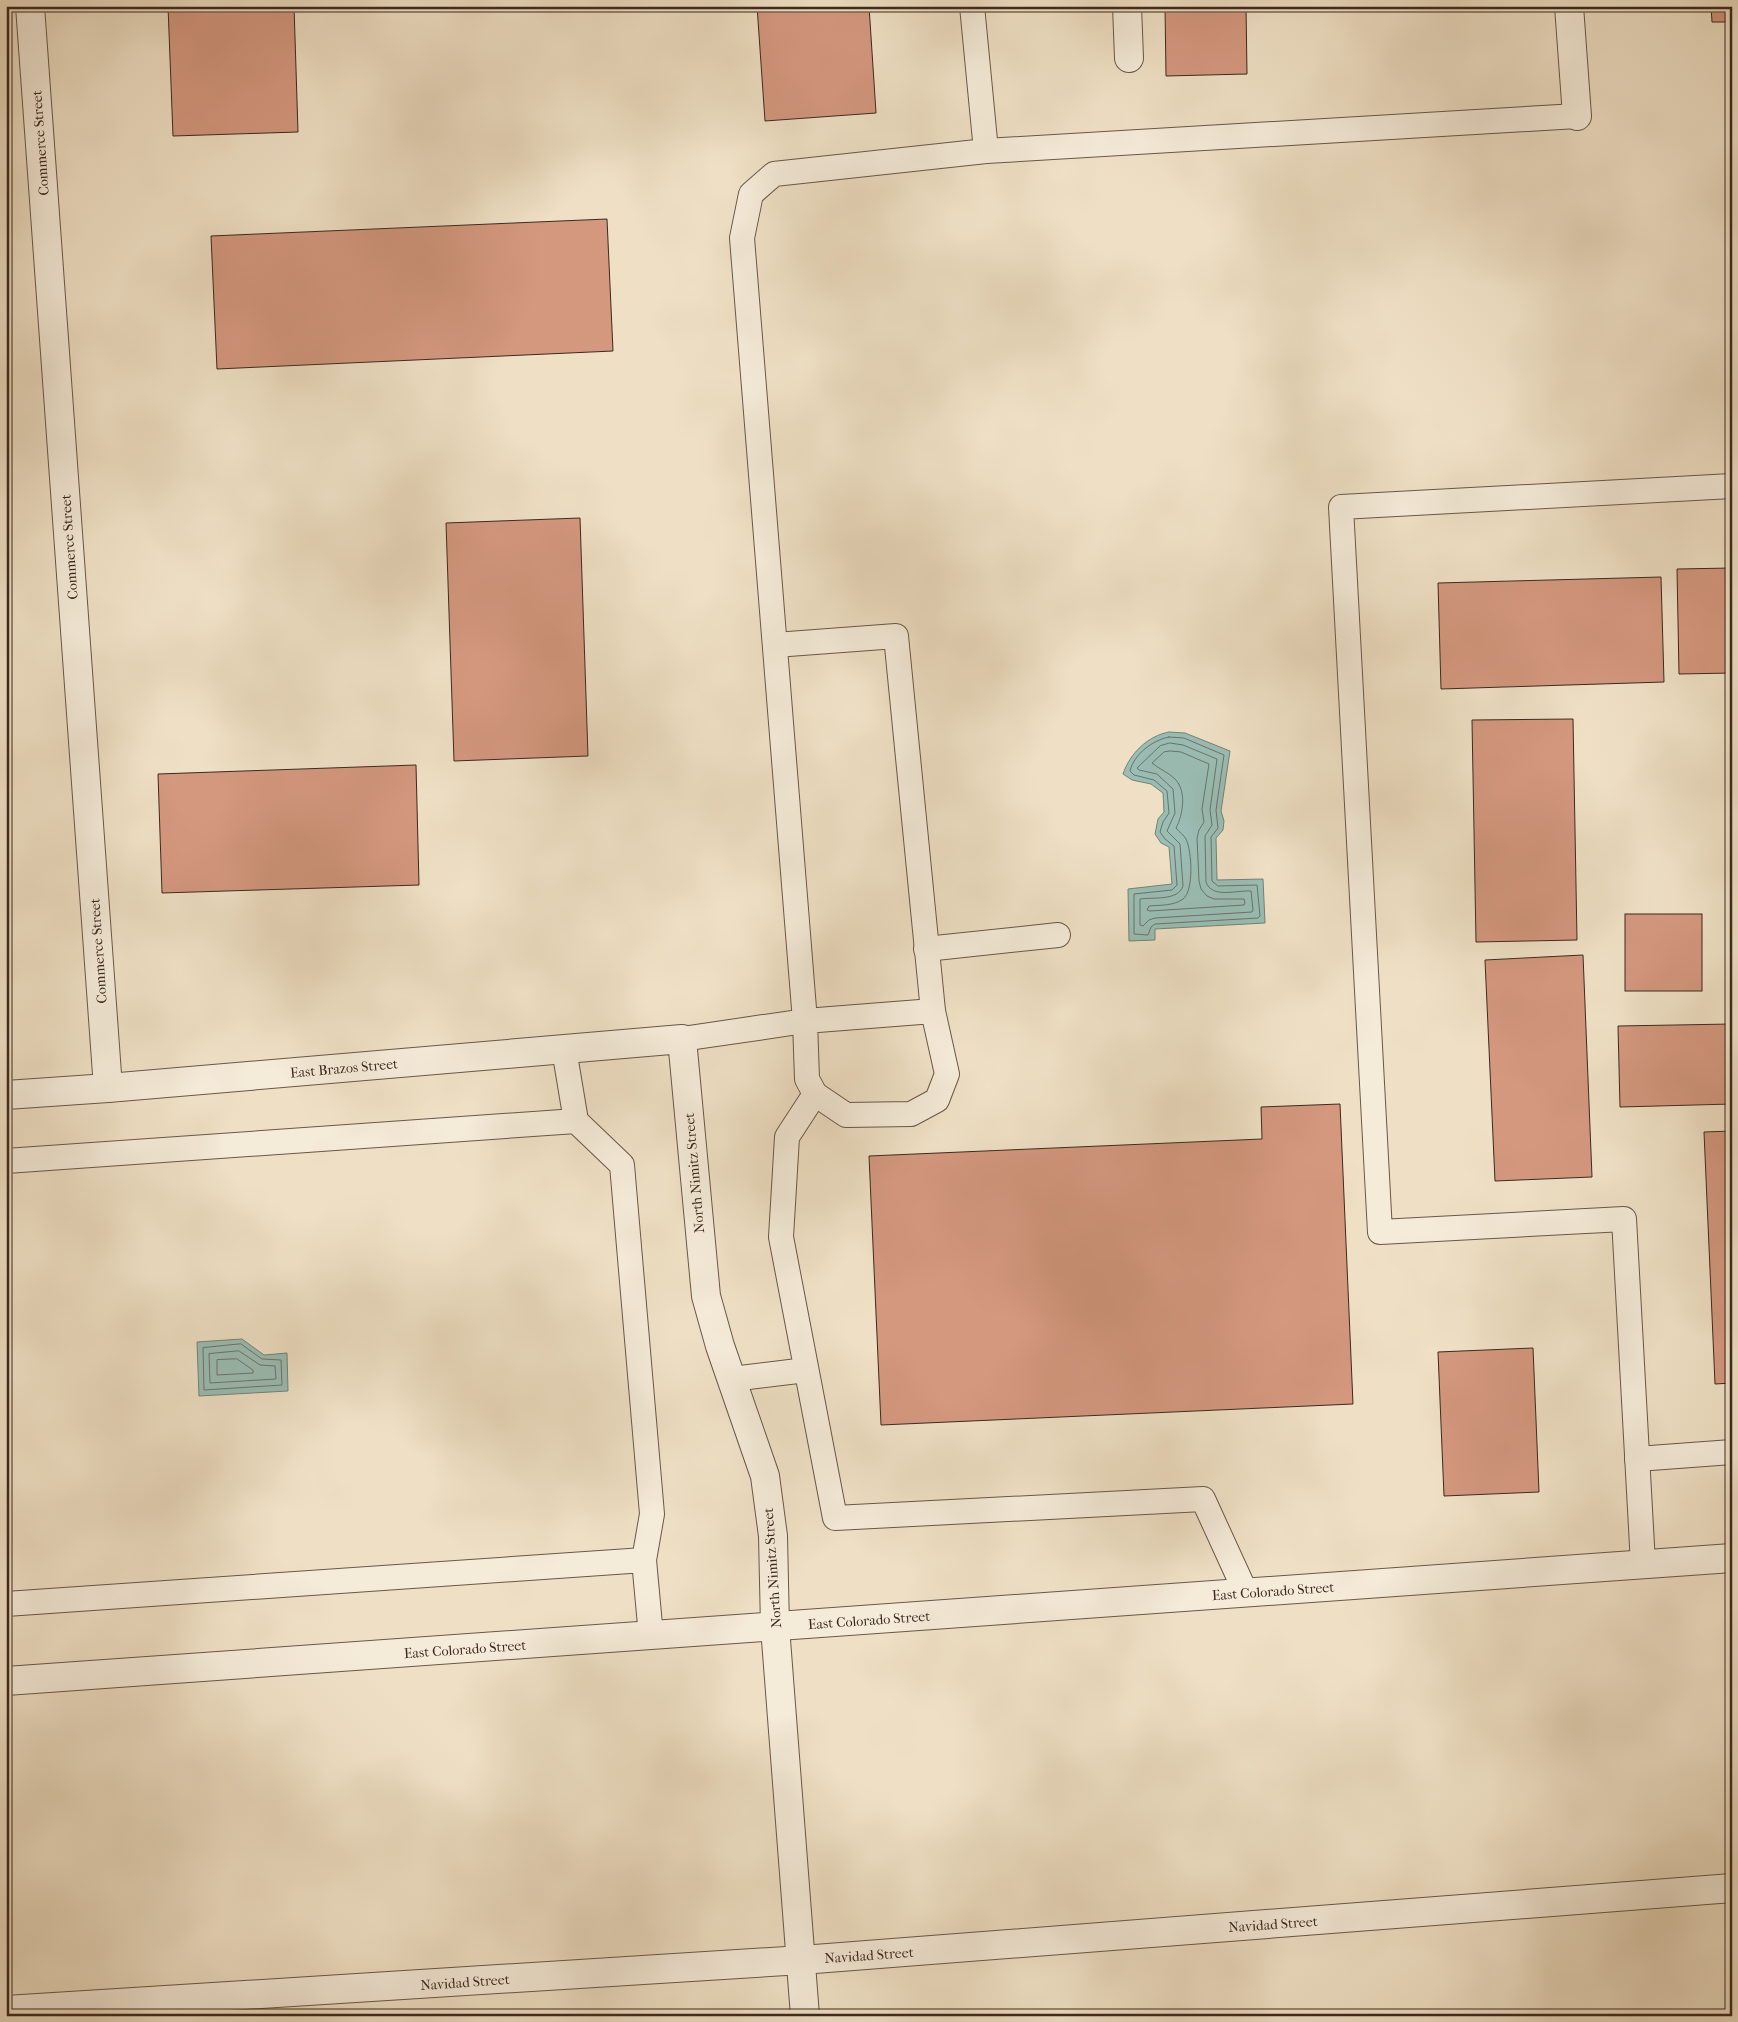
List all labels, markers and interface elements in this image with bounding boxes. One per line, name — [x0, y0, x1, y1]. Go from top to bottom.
street label: Commerce Street — [28, 90, 53, 196]
street label: Commerce Street — [57, 494, 82, 600]
street label: Commerce Street — [86, 898, 111, 1004]
street label: East Brazos Street — [289, 1055, 399, 1082]
street label: North Nimitz Street — [681, 1112, 708, 1234]
street label: North Nimitz Street — [760, 1507, 785, 1629]
street label: East Colorado Street — [1211, 1579, 1335, 1604]
street label: East Colorado Street — [807, 1608, 931, 1633]
street label: East Colorado Street — [403, 1637, 527, 1662]
street label: Navidad Street — [1228, 1913, 1318, 1936]
street label: Navidad Street — [824, 1944, 914, 1967]
street label: Navidad Street — [420, 1971, 510, 1994]

